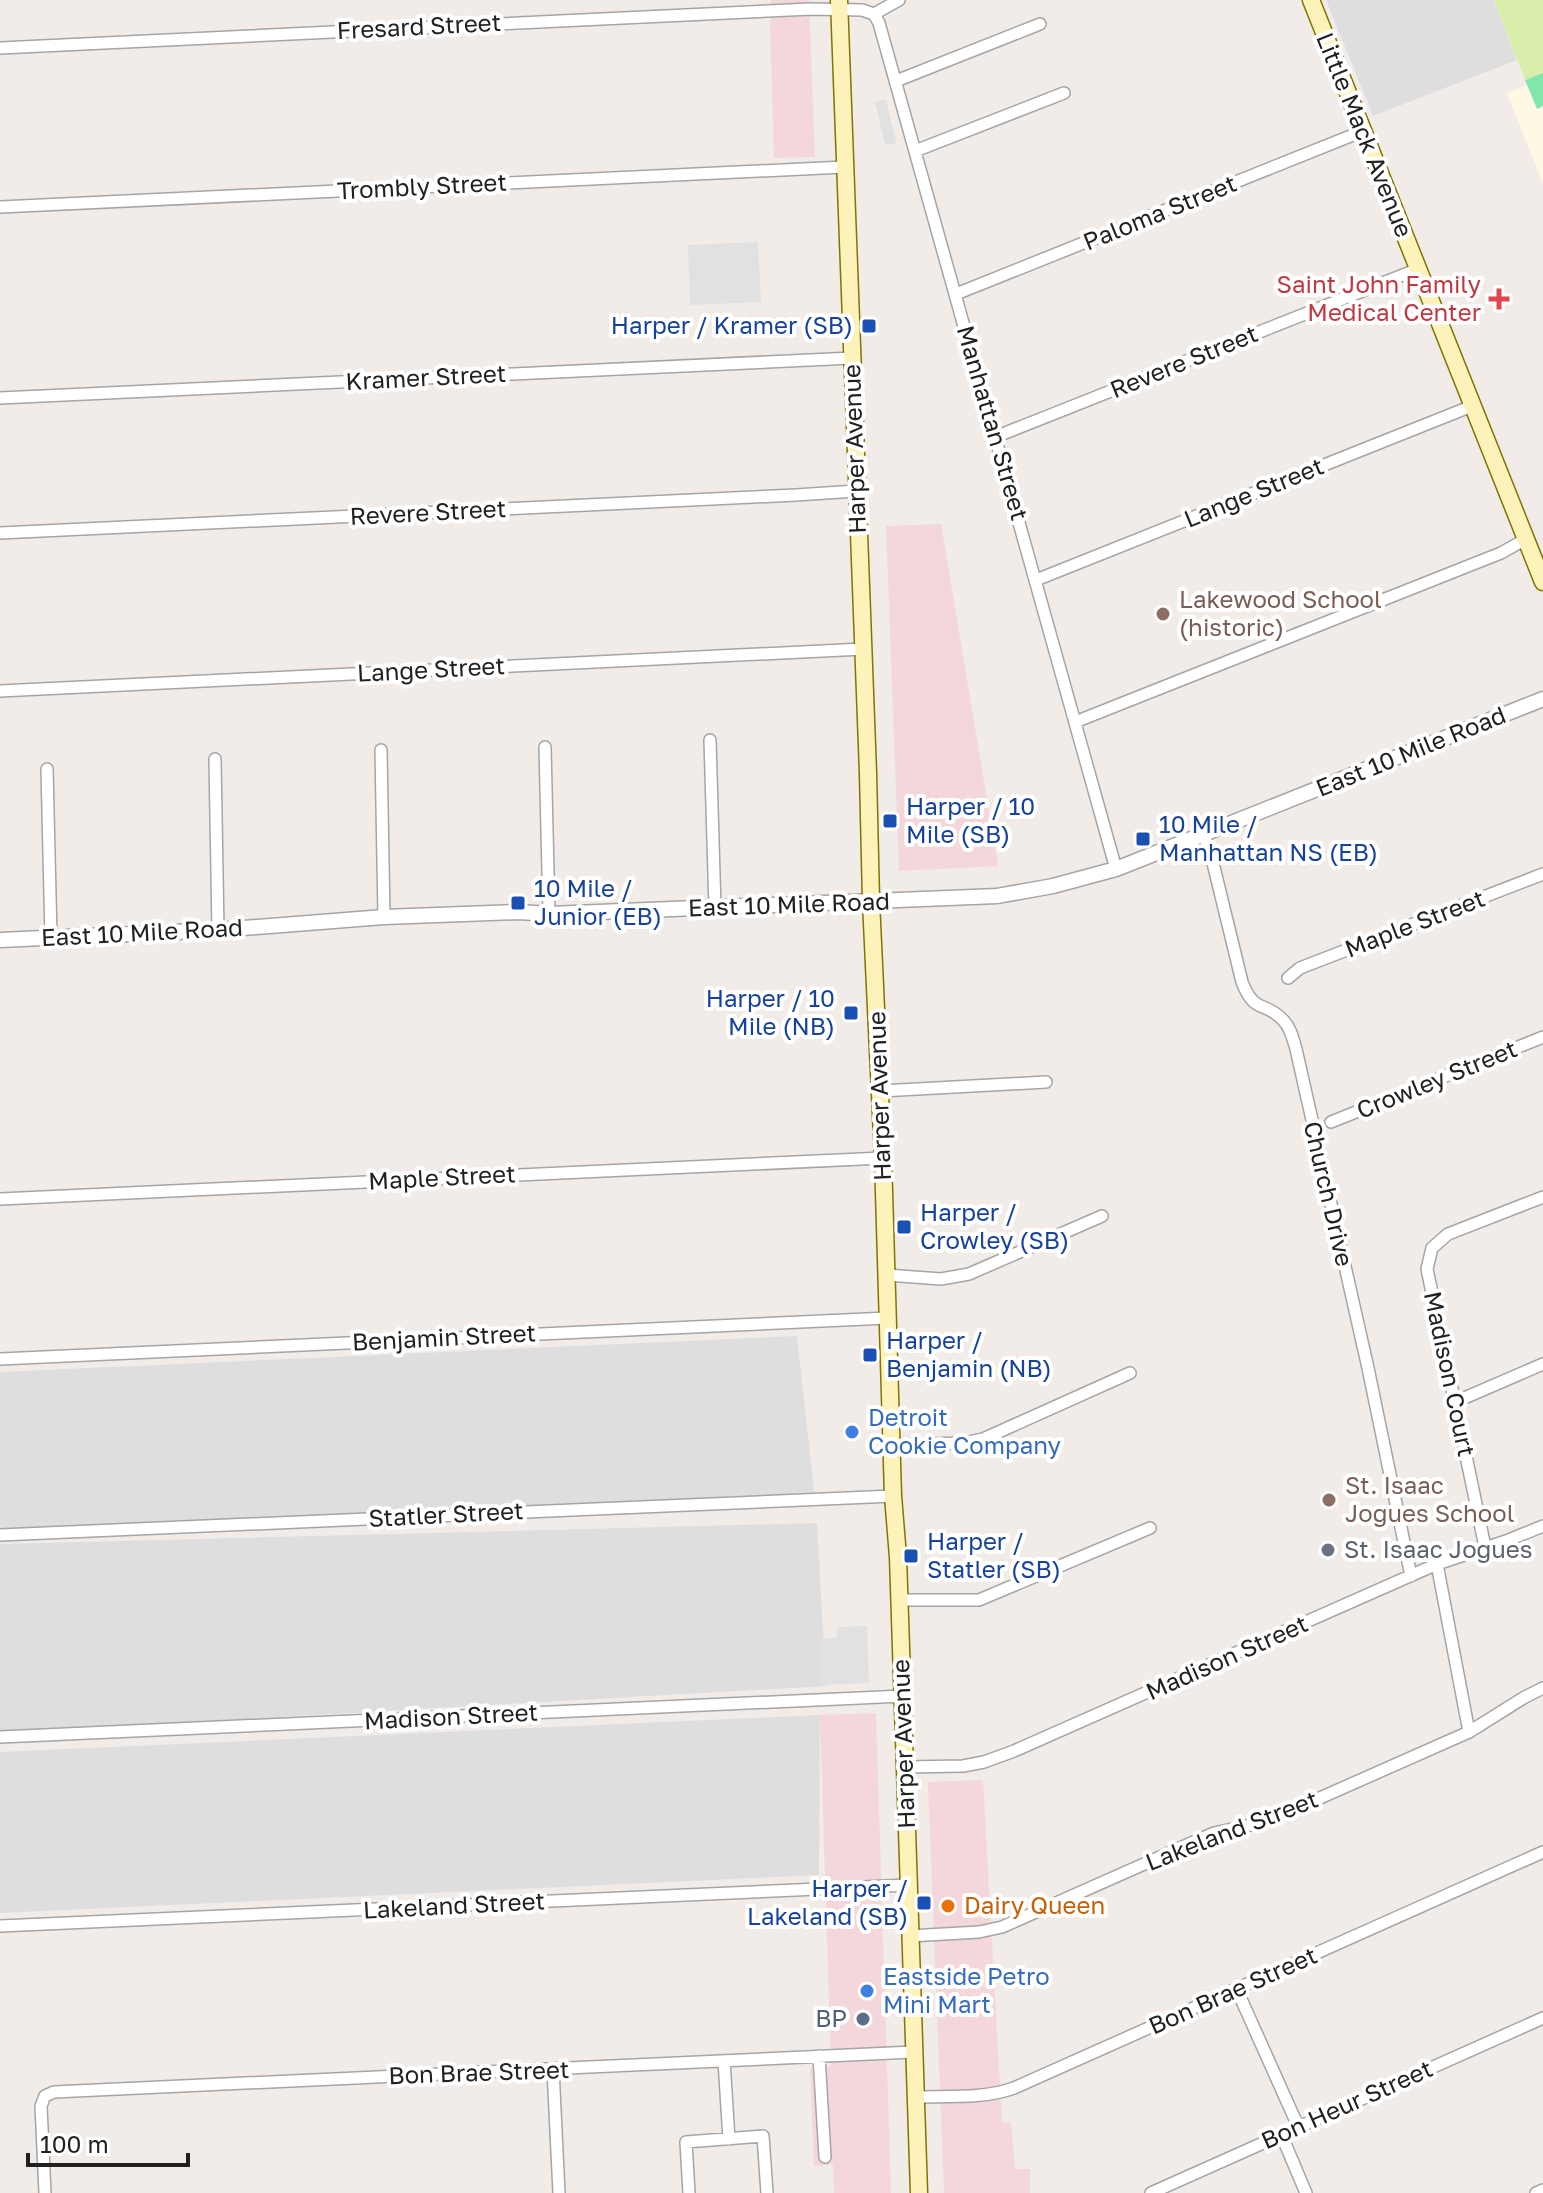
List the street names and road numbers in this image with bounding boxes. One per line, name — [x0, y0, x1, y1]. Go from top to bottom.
street label: Fresard Street — [336, 7, 502, 44]
street label: Little Mack Avenue — [1311, 28, 1420, 241]
street label: Trombly Street — [336, 167, 508, 204]
street label: Paloma Street — [1079, 168, 1240, 256]
street label: Revere Street — [1105, 318, 1261, 403]
street label: Manhattan Street — [952, 322, 1035, 523]
street label: Kramer Street — [345, 358, 507, 395]
street label: Harper Avenue — [836, 364, 871, 534]
street label: Lange Street — [1179, 450, 1327, 533]
street label: Revere Street — [349, 493, 507, 530]
street label: Lange Street — [356, 650, 506, 687]
street label: East 10 Mile Road — [1311, 699, 1510, 802]
street label: Maple Street — [1340, 883, 1488, 963]
street label: East 10 Mile Road — [687, 885, 890, 922]
street label: East 10 Mile Road — [40, 912, 244, 951]
street label: Harper Avenue — [861, 1011, 896, 1181]
street label: Crowley Street — [1352, 1033, 1521, 1124]
street label: Church Drive — [1299, 1118, 1360, 1269]
street label: Maple Street — [368, 1158, 516, 1195]
street label: Madison Court — [1419, 1289, 1482, 1459]
street label: Benjamin Street — [351, 1317, 537, 1356]
street label: Statler Street — [368, 1495, 524, 1532]
street label: Madison Street — [1141, 1608, 1312, 1705]
street label: Harper Avenue — [885, 1659, 920, 1829]
street label: Madison Street — [363, 1696, 539, 1735]
street label: Lakeland Street — [1141, 1783, 1322, 1876]
street label: Lakeland Street — [362, 1885, 546, 1924]
street label: Bon Brae Street — [1144, 1940, 1321, 2040]
street label: Bon Heur Street — [1256, 2053, 1436, 2154]
street label: Bon Brae Street — [388, 2054, 570, 2089]

